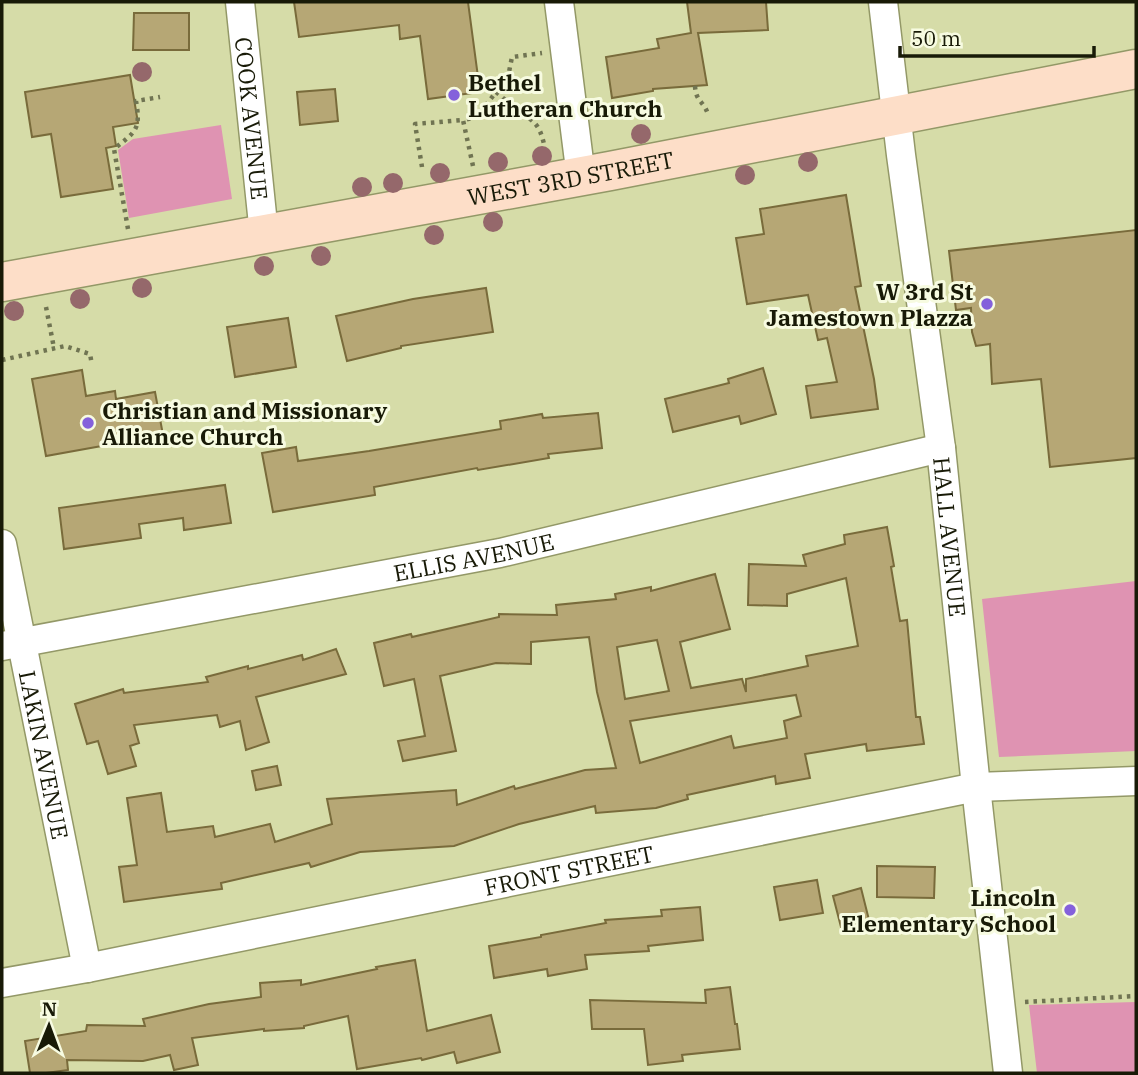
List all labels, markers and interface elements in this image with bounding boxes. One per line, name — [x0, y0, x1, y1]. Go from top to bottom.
scale bar — [900, 14, 1094, 58]
text: 50 m — [911, 24, 961, 52]
street label: COOK AVENUE — [229, 35, 275, 201]
place label: Bethel Lutheran Church — [468, 67, 662, 123]
marker: Bethel Lutheran Church — [446, 87, 462, 103]
street label: WEST 3RD STREET — [465, 144, 676, 212]
place label: W 3rd St Jamestown Plazza — [766, 276, 973, 332]
marker: W 3rd St Jamestown Plazza — [979, 296, 995, 312]
place label: Christian and Missionary Alliance Church — [102, 395, 387, 451]
marker: Christian and Missionary Alliance Church — [80, 415, 96, 431]
street label: HALL AVENUE — [927, 455, 973, 618]
street label: ELLIS AVENUE — [391, 526, 557, 588]
street label: LAKIN AVENUE — [13, 668, 76, 842]
street label: FRONT STREET — [481, 838, 656, 902]
place label: Lincoln Elementary School — [841, 882, 1056, 938]
marker: Lincoln Elementary School — [1062, 902, 1078, 918]
north arrow — [14, 991, 84, 1061]
text: N — [42, 997, 57, 1021]

